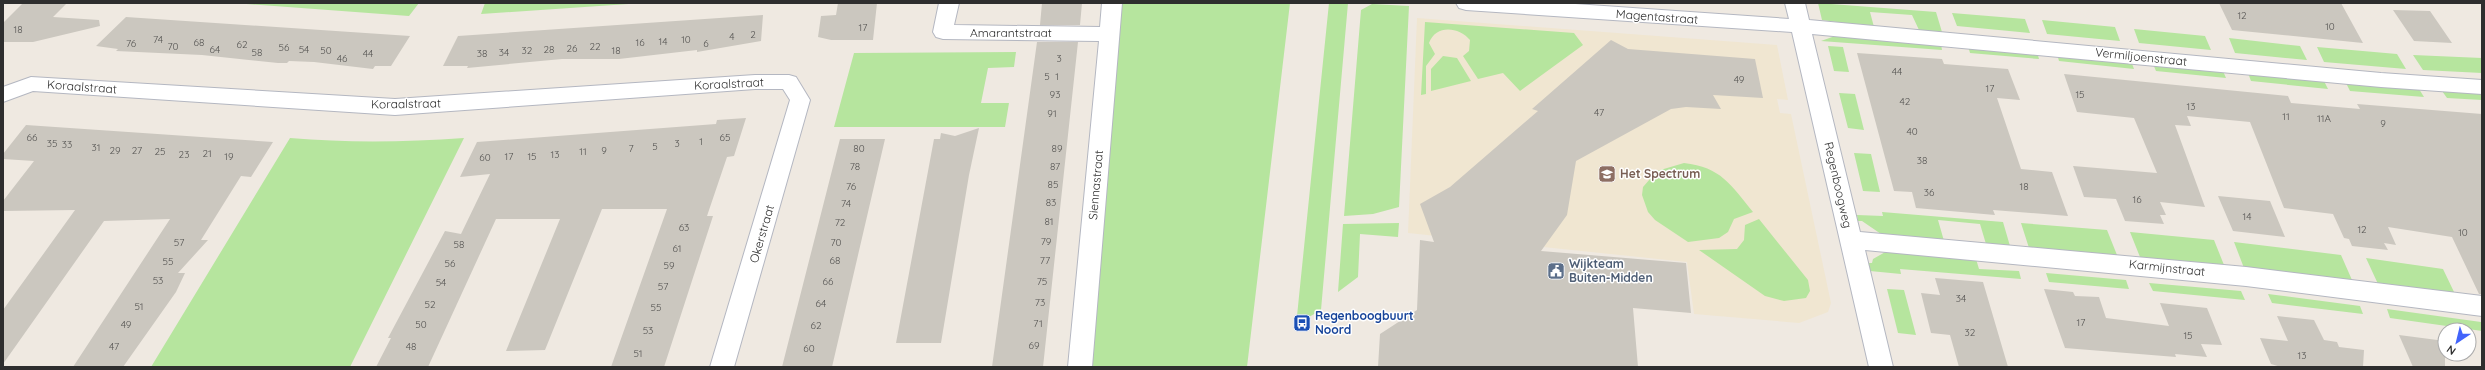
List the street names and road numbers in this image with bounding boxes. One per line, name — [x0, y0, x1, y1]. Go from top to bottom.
street label: Magentastraat — [1615, 6, 1699, 27]
street label: Amarantstraat — [970, 25, 1052, 40]
street label: Vermiljoenstraat — [2094, 44, 2188, 69]
street label: Koraalstraat — [694, 74, 764, 93]
street label: Koraalstraat — [47, 77, 117, 96]
street label: Koraalstraat — [371, 95, 441, 112]
street label: Regenboogweg — [1821, 140, 1856, 230]
street label: Siennastraat — [1085, 149, 1106, 221]
street label: Okerstraat — [746, 203, 777, 265]
street label: Karmijnstraat — [2128, 256, 2206, 279]

